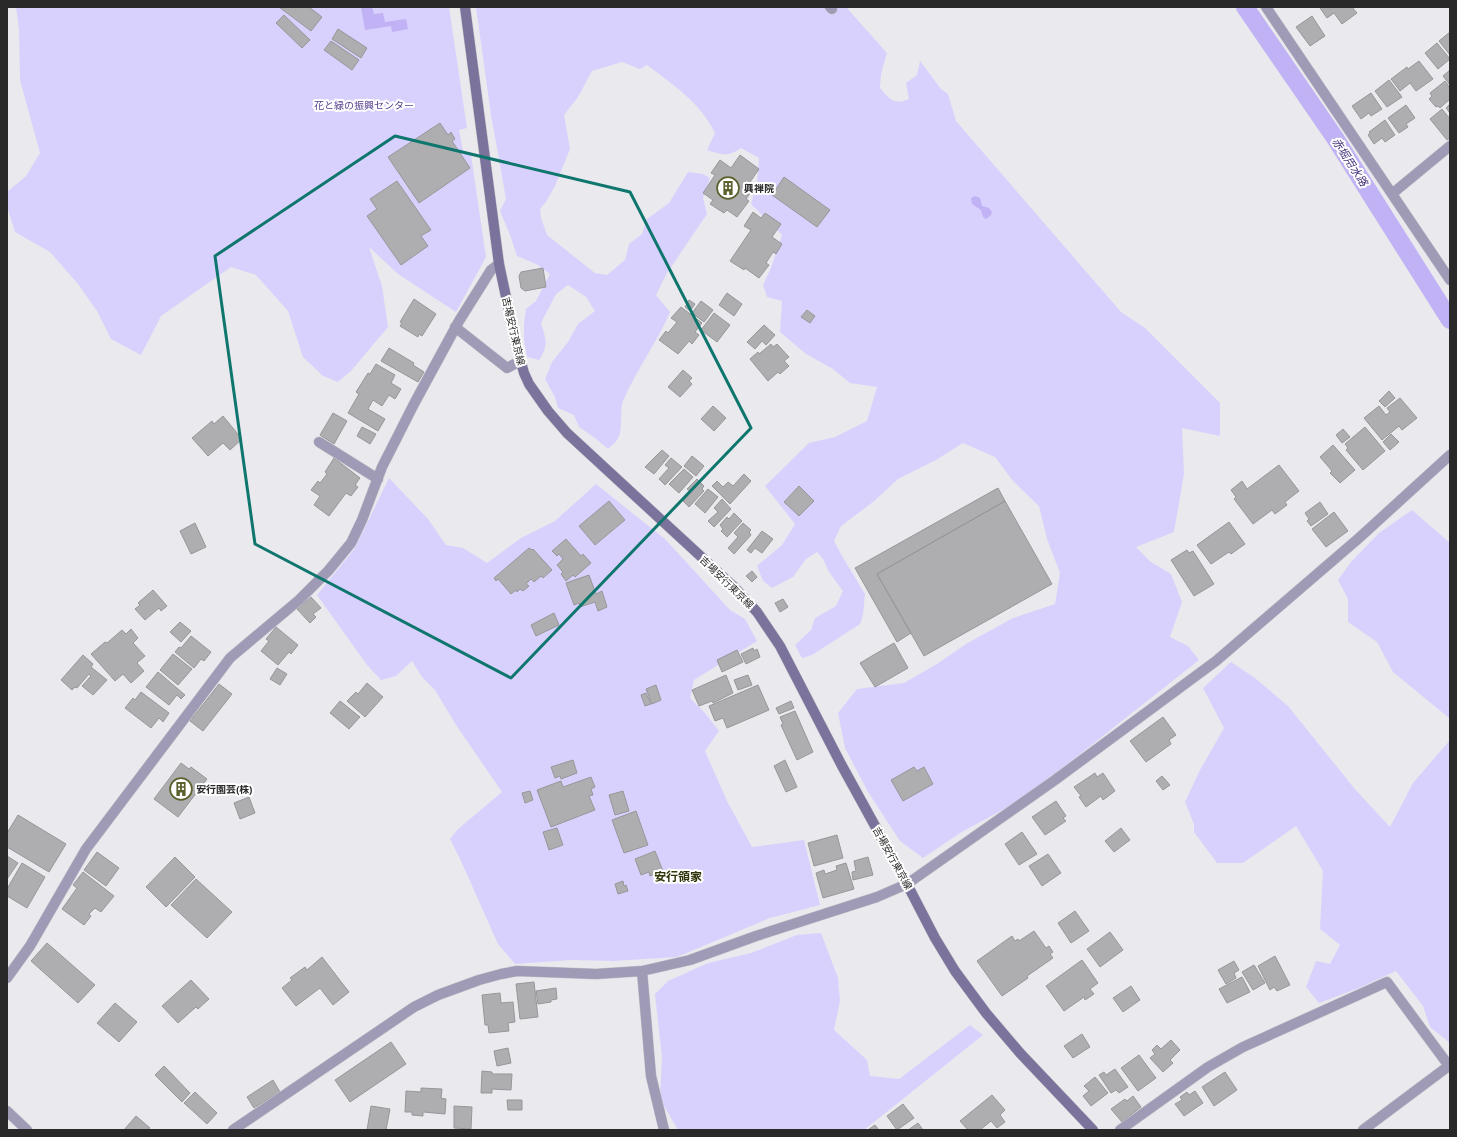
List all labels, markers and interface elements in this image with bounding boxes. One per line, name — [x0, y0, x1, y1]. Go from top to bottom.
park label: 花と緑の振興センター — [314, 99, 414, 112]
water label: 赤堀用水路 — [1329, 135, 1371, 190]
building icon: 興禅院 — [715, 175, 741, 201]
place label: 興禅院 — [744, 182, 774, 195]
street label: 吉場安行東京線 — [499, 296, 528, 367]
street label: 吉場安行東京線 — [697, 553, 756, 611]
building icon: 安行園芸(株) — [168, 776, 194, 802]
place label: 安行園芸(株) — [196, 783, 253, 796]
street label: 吉場安行東京線 — [870, 824, 915, 892]
district label: 安行領家 — [654, 869, 702, 884]

